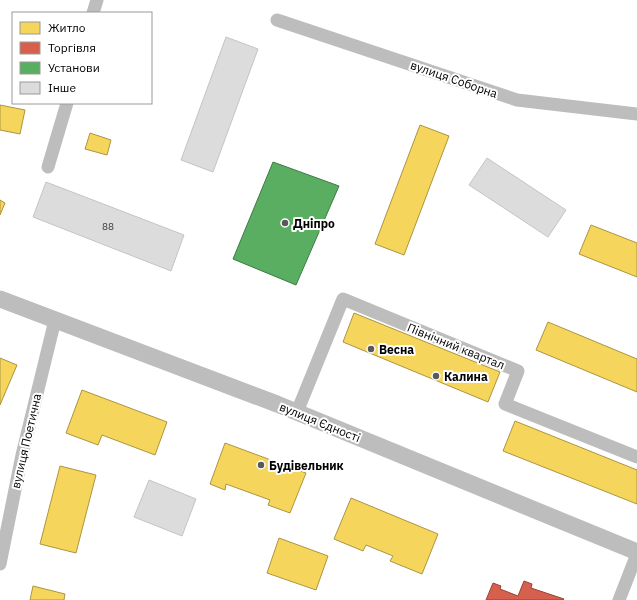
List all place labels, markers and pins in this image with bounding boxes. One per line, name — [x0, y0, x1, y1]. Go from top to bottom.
place label: Дніпро — [293, 216, 335, 231]
marker: Дніпро — [280, 218, 290, 228]
place label: Весна — [379, 342, 414, 357]
marker: Весна — [366, 344, 376, 354]
place label: Калина — [444, 369, 488, 384]
marker: Калина — [431, 371, 441, 381]
place label: Будівельник — [269, 458, 344, 473]
marker: Будівельник — [256, 460, 266, 470]

